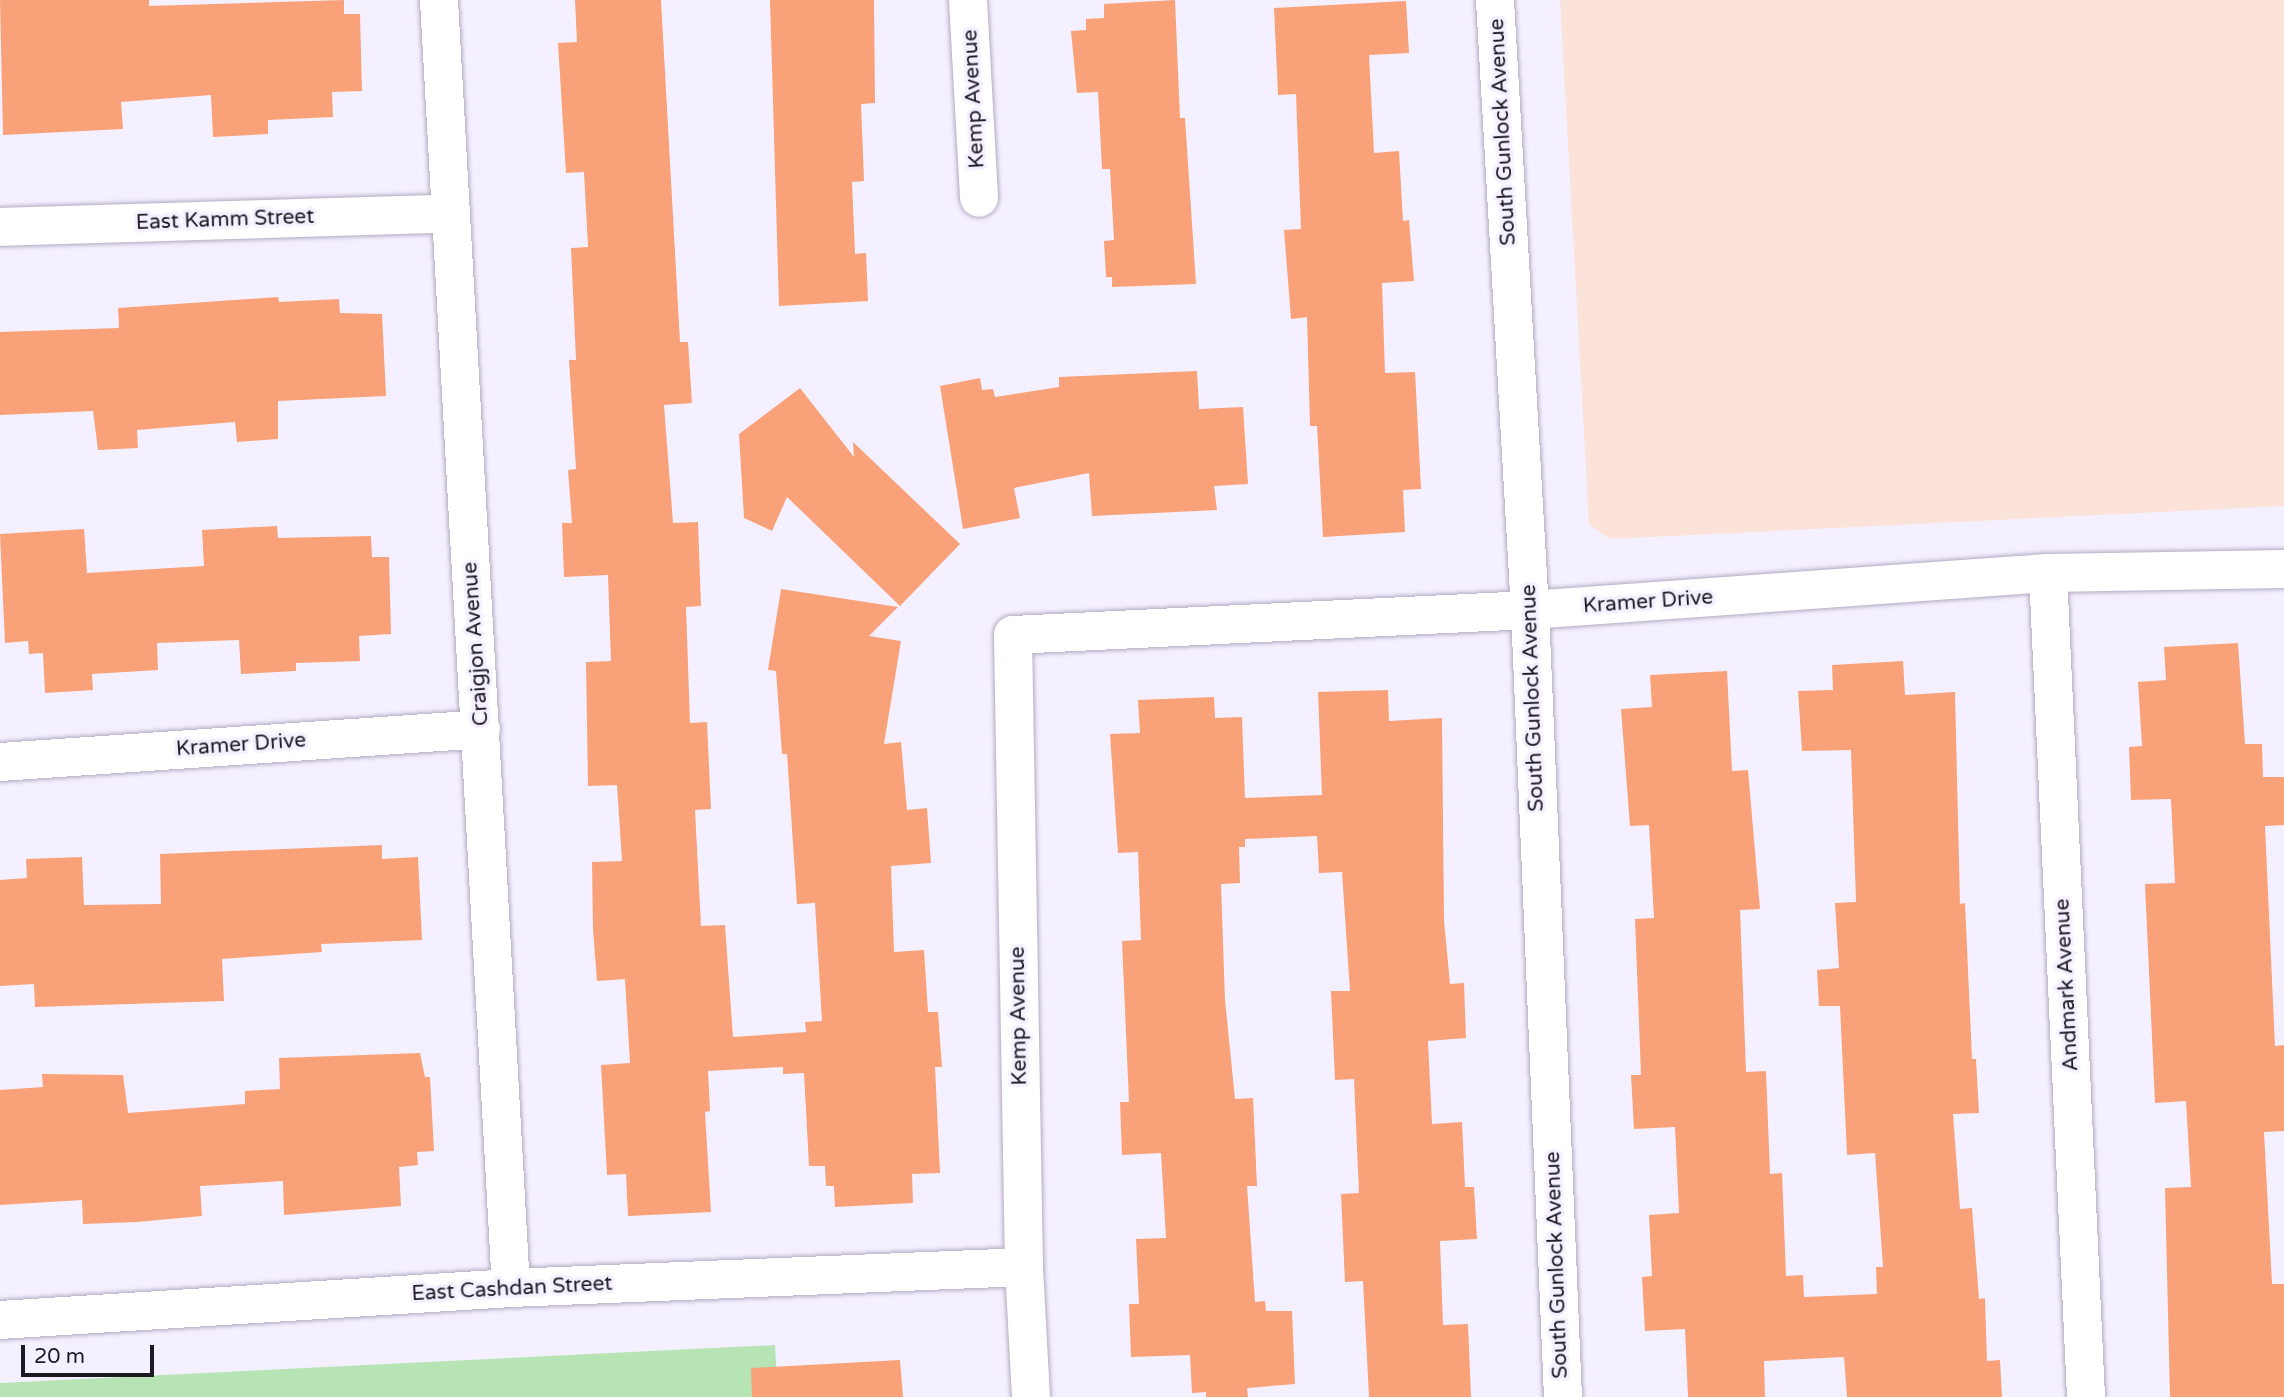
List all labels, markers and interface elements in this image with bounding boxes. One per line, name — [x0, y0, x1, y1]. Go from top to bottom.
street label: South Gunlock Avenue — [1484, 18, 1522, 246]
street label: Kemp Avenue — [958, 29, 990, 169]
street label: East Kamm Street — [135, 204, 315, 236]
street label: Craigjon Avenue — [458, 561, 494, 727]
street label: South Gunlock Avenue — [1516, 584, 1550, 812]
street label: Kramer Drive — [1582, 585, 1714, 619]
street label: Kramer Drive — [175, 728, 307, 762]
street label: Andmark Avenue — [2050, 898, 2084, 1072]
street label: Kemp Avenue — [1005, 946, 1033, 1086]
street label: South Gunlock Avenue — [1540, 1151, 1574, 1379]
street label: East Cashdan Street — [411, 1271, 613, 1307]
scale bar — [24, 1330, 158, 1374]
text: 20 m — [34, 1344, 85, 1369]

